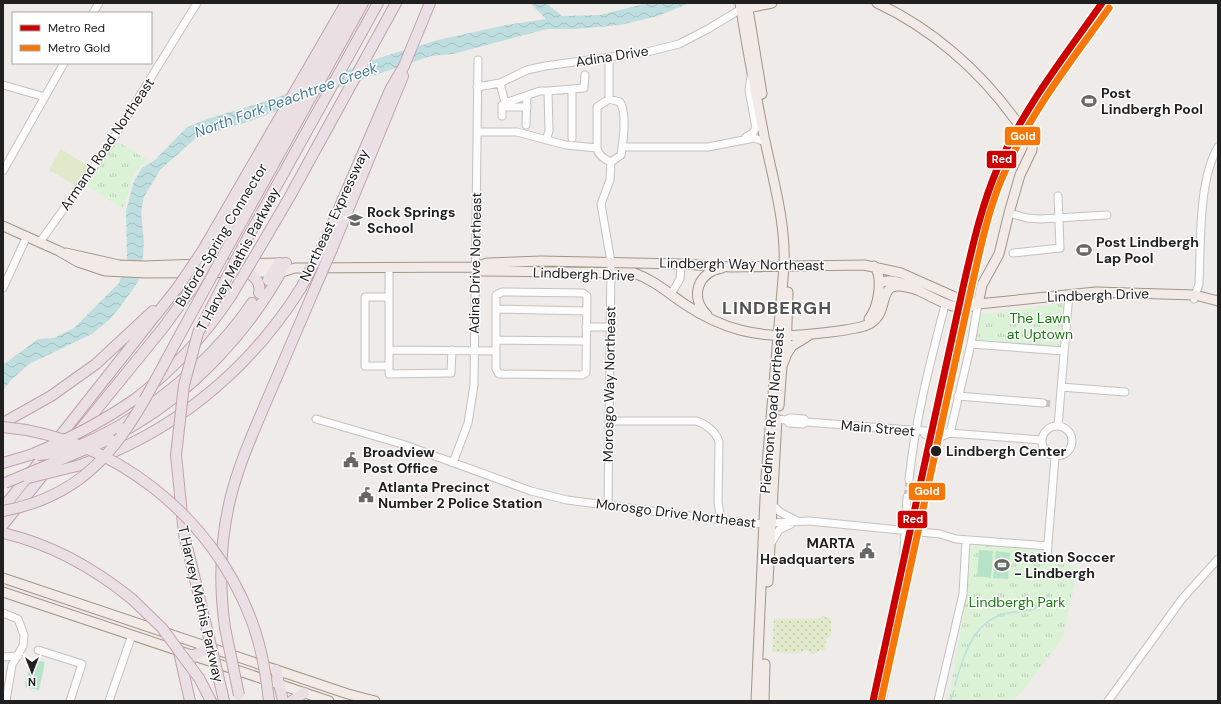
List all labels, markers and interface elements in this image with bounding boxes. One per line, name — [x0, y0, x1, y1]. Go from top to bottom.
legend — [12, 12, 152, 64]
text: Metro Red — [48, 20, 105, 36]
text: Metro Gold — [48, 40, 110, 56]
street label: Adina Drive — [574, 41, 650, 71]
water label: North Fork Peachtree Creek — [192, 57, 381, 142]
street label: Armand Road Northeast — [56, 74, 158, 214]
place label: Post Lindbergh Pool — [1101, 84, 1203, 118]
sports icon: Post Lindbergh Pool — [1080, 92, 1098, 110]
line badge: Gold — [1004, 126, 1041, 146]
text: Gold — [1010, 129, 1036, 143]
street label: Northeast Expressway — [295, 146, 373, 284]
line badge: Red — [986, 150, 1017, 169]
text: Red — [992, 152, 1012, 166]
street label: Buford-Spring Connector — [171, 160, 271, 310]
street label: T Harvey Mathis Parkway — [192, 184, 284, 334]
street label: Adina Drive Northeast — [465, 192, 485, 334]
place label: Rock Springs School — [367, 203, 455, 237]
school or university icon: Rock Springs School — [346, 211, 364, 229]
place label: Post Lindbergh Lap Pool — [1096, 233, 1199, 267]
sports icon: Post Lindbergh Lap Pool — [1075, 241, 1093, 259]
street label: Lindbergh Way Northeast — [659, 254, 825, 274]
street label: Lindbergh Drive — [533, 263, 635, 285]
street label: Lindbergh Drive — [1047, 284, 1149, 306]
district label: LINDBERGH — [722, 296, 832, 320]
street label: Morosgo Way Northeast — [599, 306, 619, 462]
park label: The Lawn at Uptown — [1007, 309, 1073, 343]
street label: Piedmont Road Northeast — [756, 326, 788, 494]
street label: Main Street — [840, 416, 916, 440]
place label: Lindbergh Center — [946, 442, 1067, 460]
place label: Broadview Post Office — [363, 443, 438, 477]
marker: Lindbergh Center — [929, 444, 943, 458]
public building icon: Broadview Post Office — [342, 451, 360, 469]
place label: Atlanta Precinct Number 2 Police Station — [378, 478, 542, 512]
line badge: Gold — [908, 482, 946, 501]
text: Gold — [914, 484, 940, 498]
public building icon: Atlanta Precinct Number 2 Police Station — [357, 486, 375, 504]
street label: Morosgo Drive Northeast — [595, 494, 757, 532]
line badge: Red — [897, 510, 928, 529]
text: Red — [903, 512, 923, 526]
street label: T Harvey Mathis Parkway — [174, 524, 228, 684]
place label: MARTA Headquarters — [760, 534, 855, 568]
public building icon: MARTA Headquarters — [858, 542, 876, 560]
place label: Station Soccer - Lindbergh — [1014, 548, 1115, 582]
sports icon: Station Soccer - Lindbergh — [993, 556, 1011, 574]
park label: Lindbergh Park — [969, 593, 1065, 611]
north arrow — [12, 652, 52, 692]
text: N — [28, 675, 36, 689]

